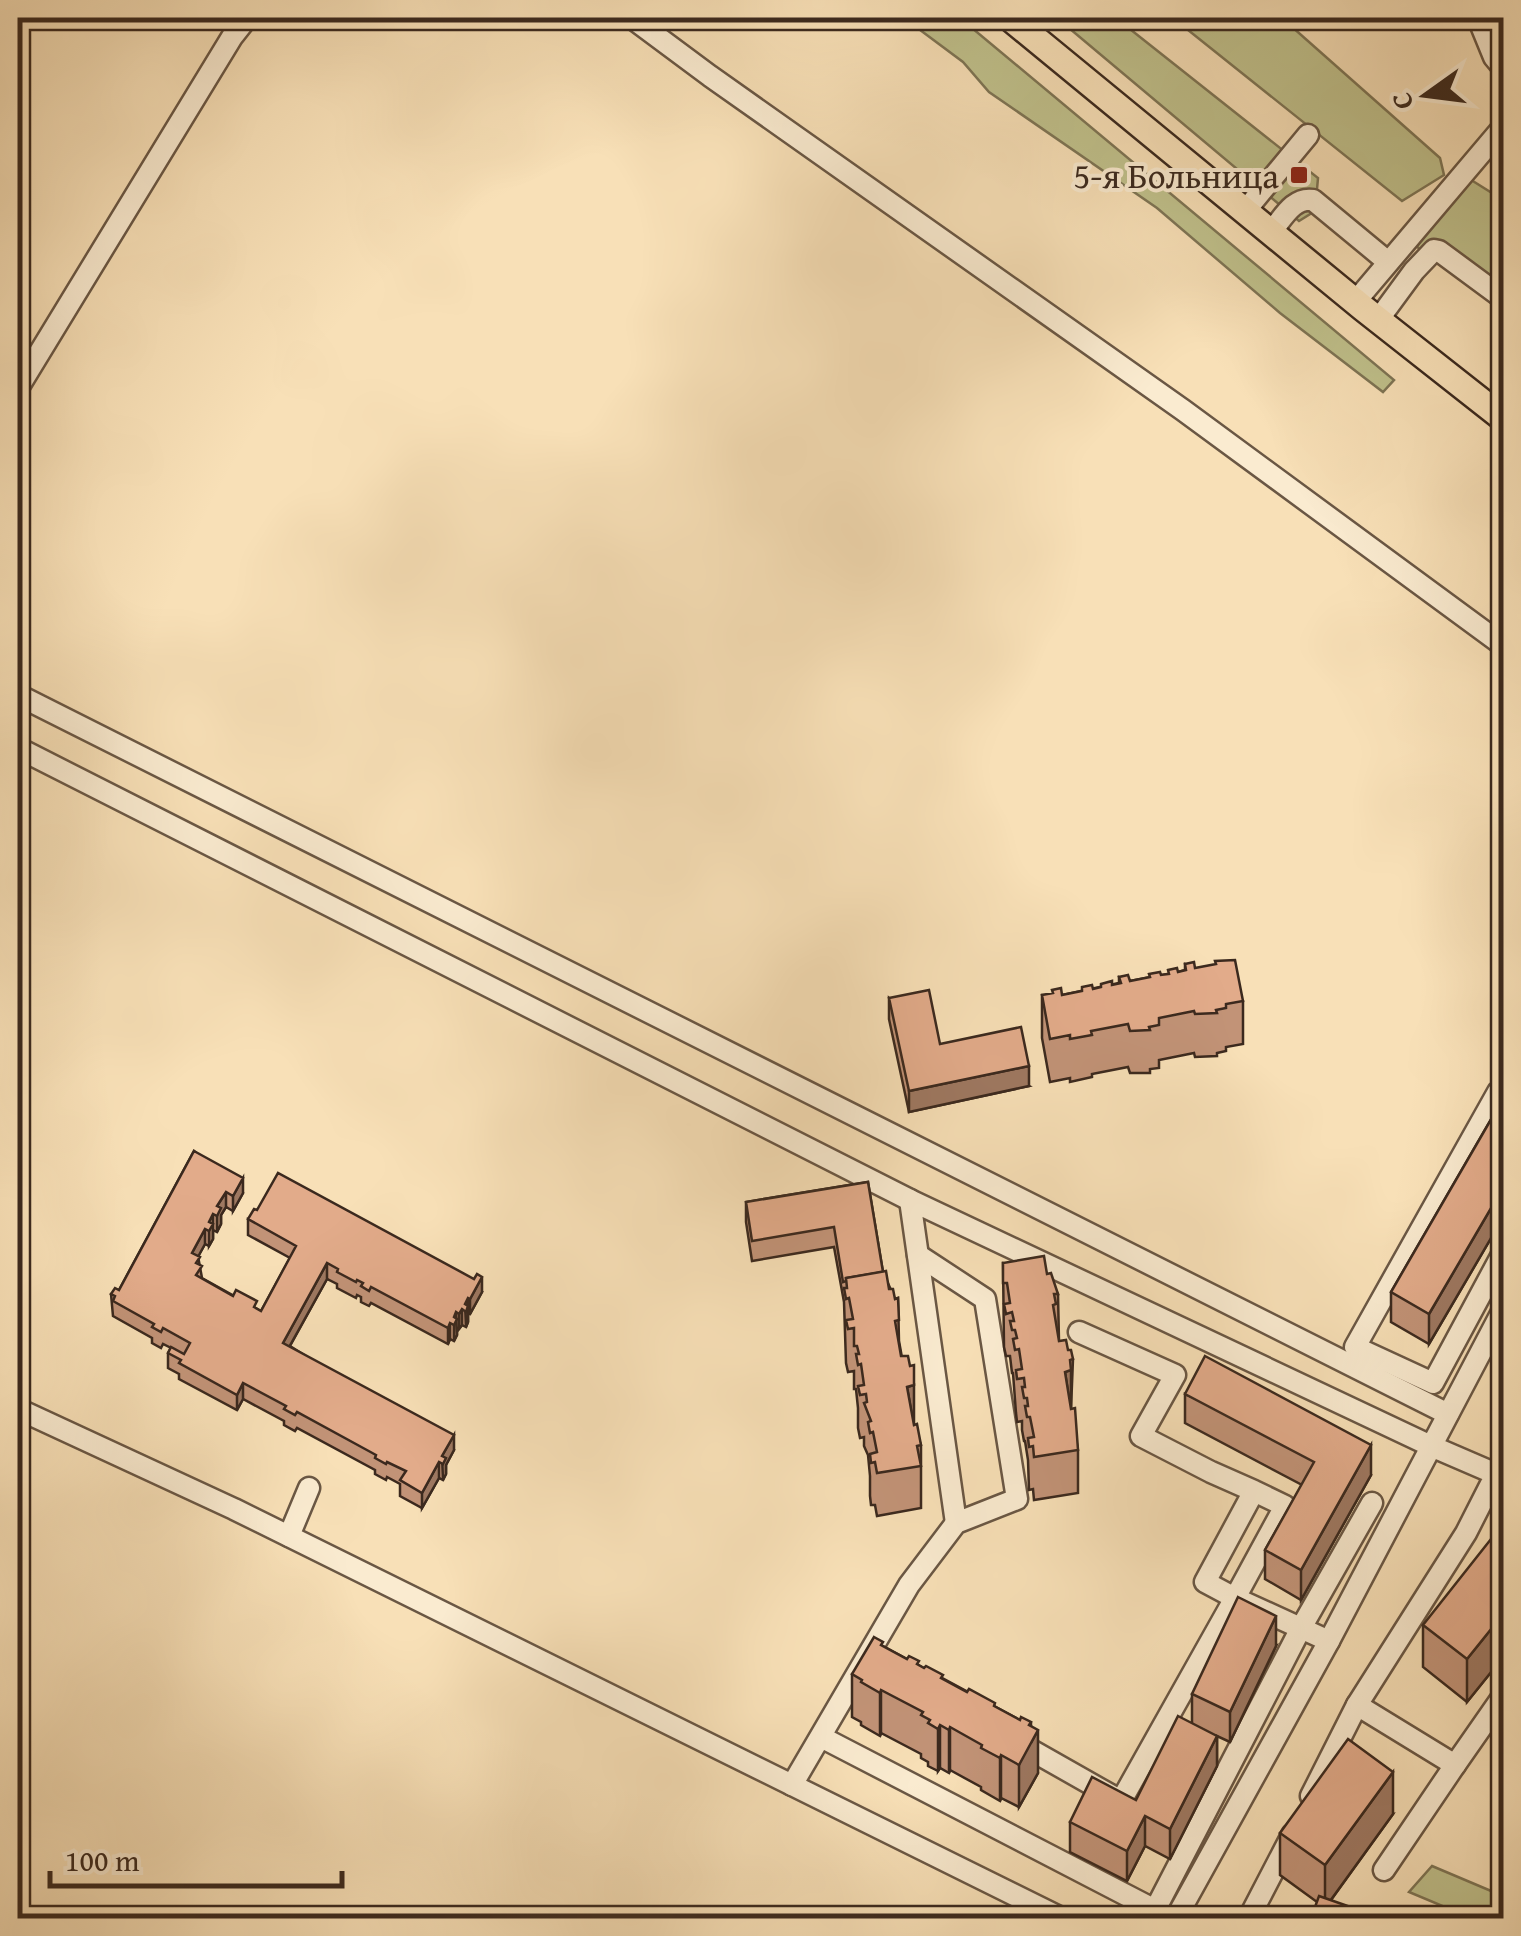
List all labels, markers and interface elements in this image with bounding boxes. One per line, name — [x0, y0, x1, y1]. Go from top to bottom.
north arrow — [1376, 45, 1476, 145]
text: С — [1379, 89, 1423, 114]
place label: 5-я Больница — [1074, 150, 1279, 201]
marker: 5-я Больница — [1288, 164, 1310, 186]
scale bar — [50, 1826, 342, 1888]
text: 100 m — [65, 1838, 140, 1882]

